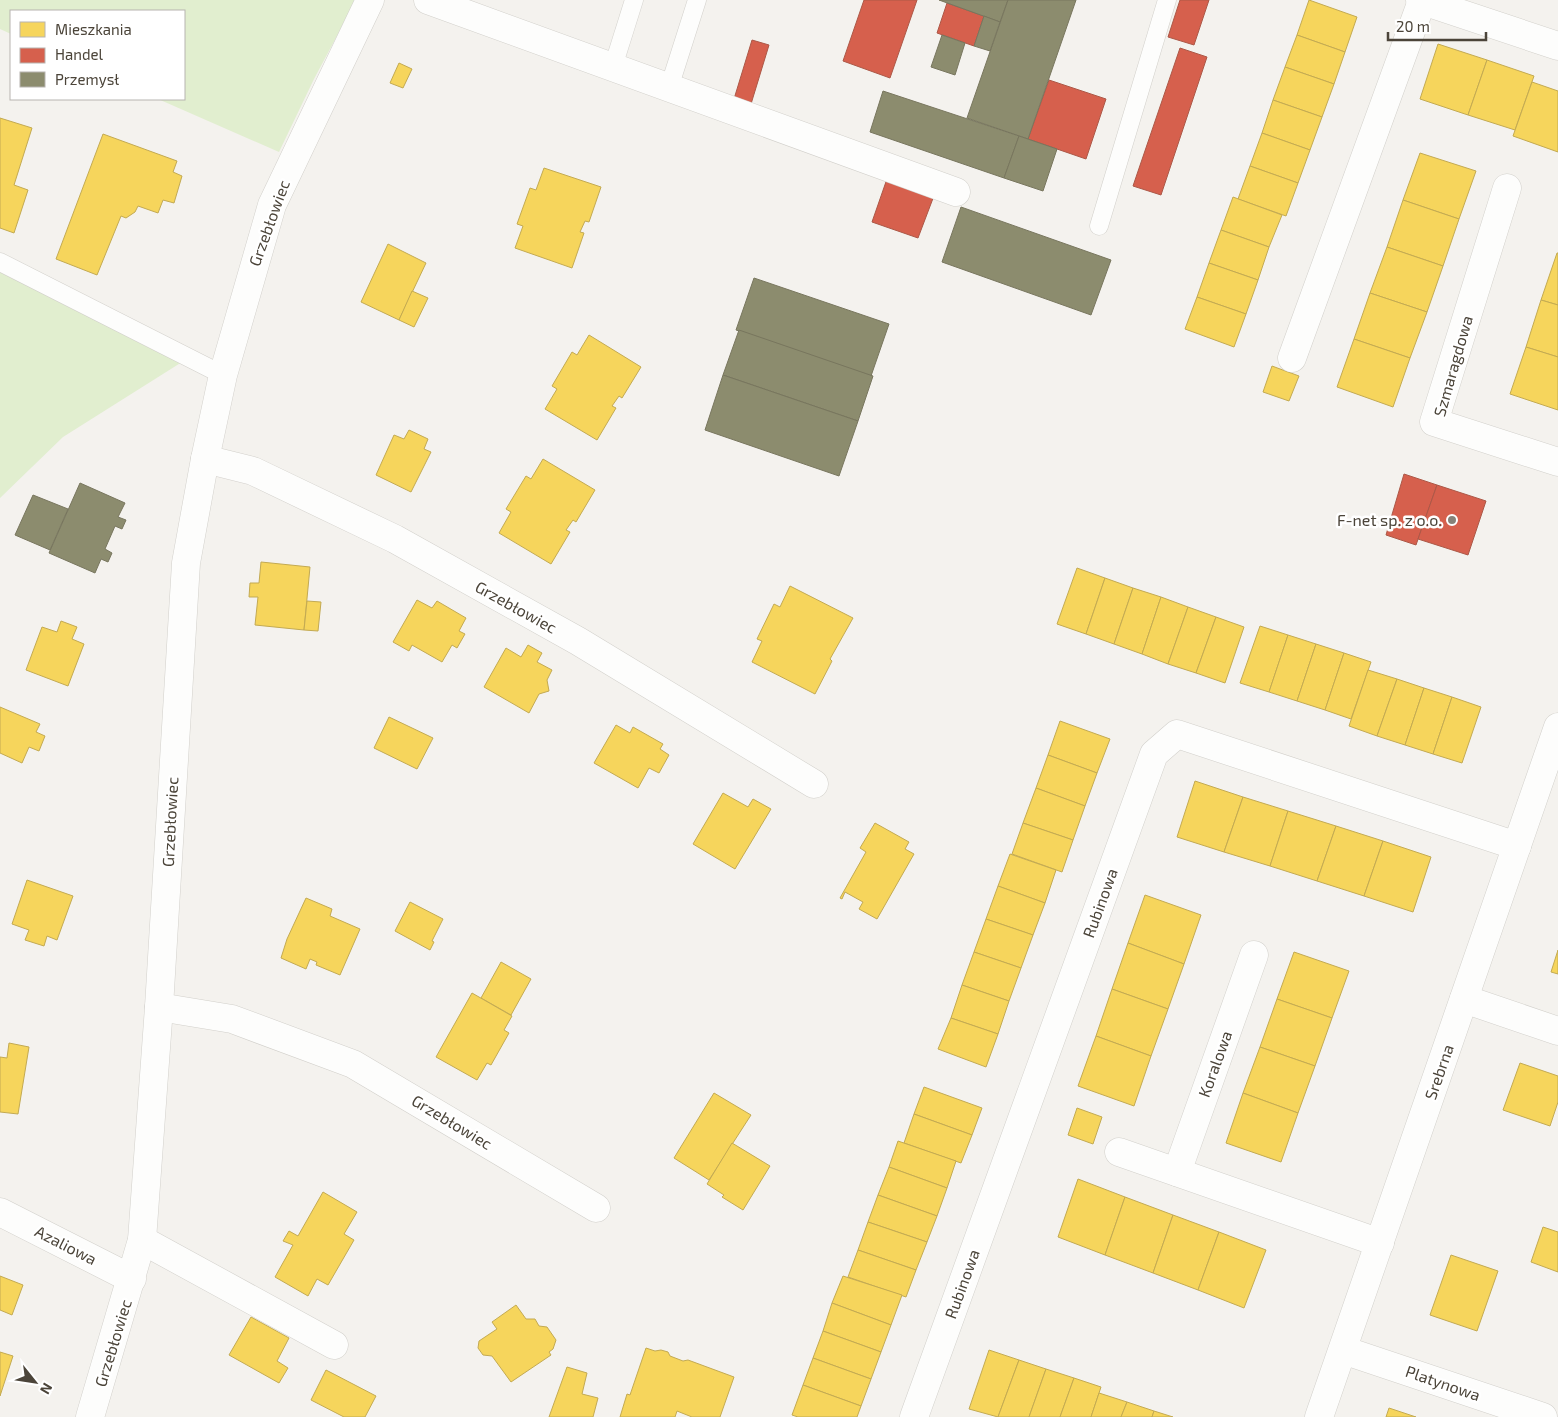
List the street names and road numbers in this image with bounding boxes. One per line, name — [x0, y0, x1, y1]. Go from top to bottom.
street label: Grzebłowiec — [244, 177, 293, 268]
street label: Szmaragdowa — [1429, 313, 1476, 419]
street label: Grzebłowiec — [472, 576, 560, 637]
street label: Grzebłowiec — [158, 776, 181, 868]
street label: Rubinowa — [1078, 866, 1121, 940]
street label: Koralowa — [1194, 1028, 1235, 1100]
street label: Srebrna — [1420, 1042, 1457, 1102]
street label: Grzebłowiec — [409, 1090, 496, 1153]
street label: Azaliowa — [32, 1221, 100, 1268]
street label: Rubinowa — [940, 1247, 983, 1321]
street label: Grzebłowiec — [90, 1297, 135, 1389]
street label: Platynowa — [1403, 1361, 1483, 1404]

